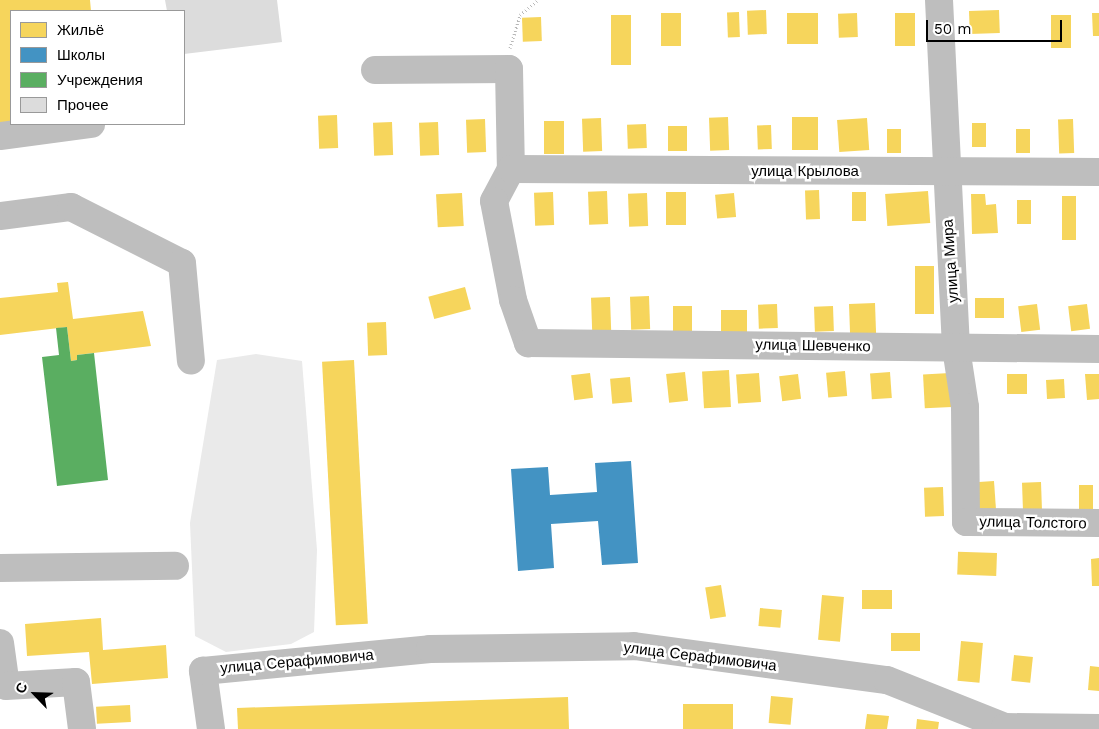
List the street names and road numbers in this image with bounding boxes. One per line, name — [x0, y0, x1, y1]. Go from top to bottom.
street label: улица Крылова — [751, 163, 859, 181]
street label: улица Мира — [939, 219, 963, 303]
street label: улица Шевченко — [755, 336, 871, 356]
street label: улица Толстого — [979, 513, 1087, 533]
street label: улица Серафимовича — [622, 639, 778, 675]
street label: улица Серафимовича — [219, 646, 375, 678]

